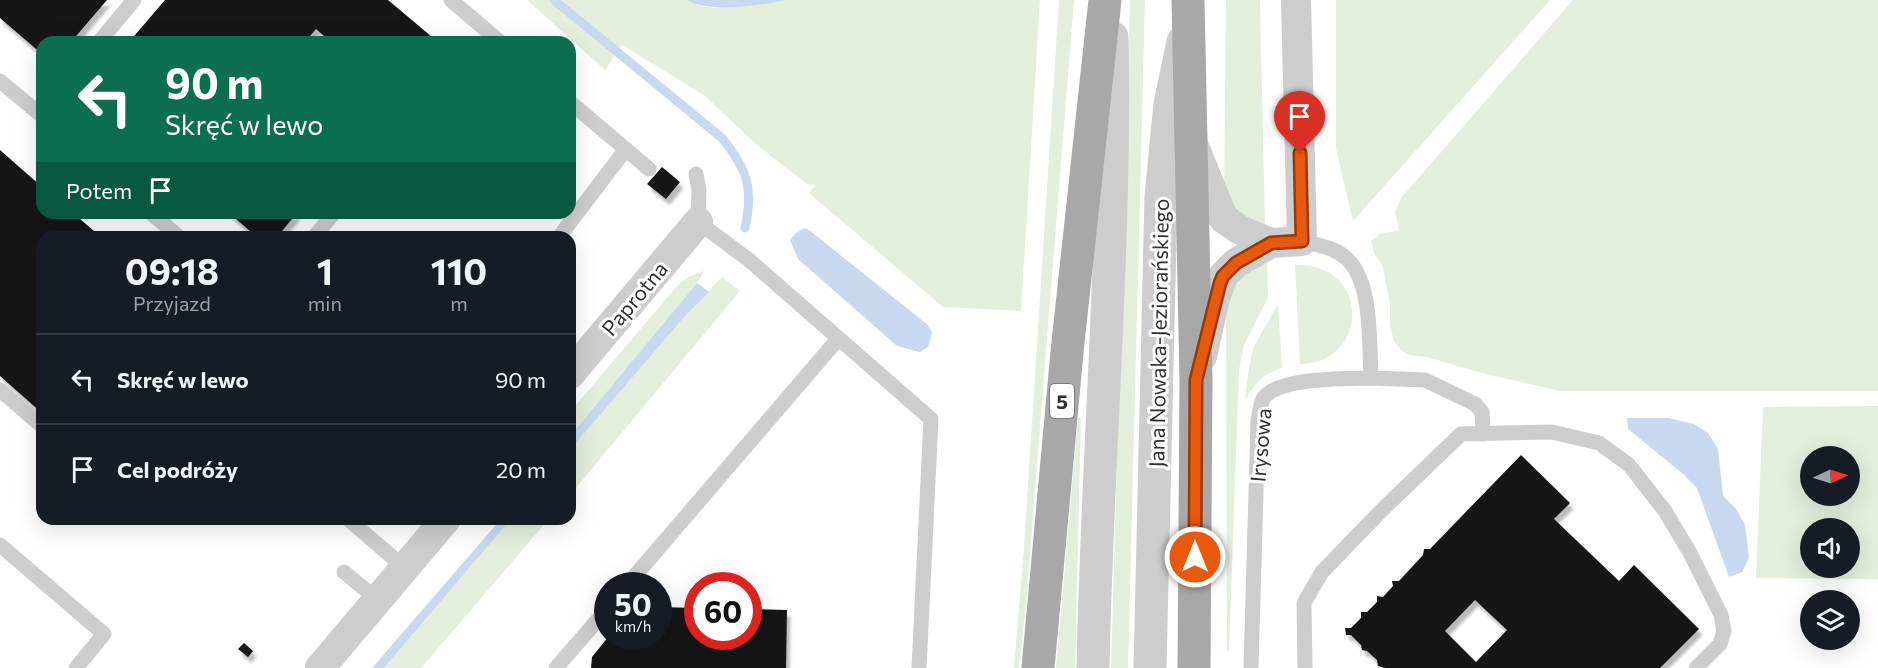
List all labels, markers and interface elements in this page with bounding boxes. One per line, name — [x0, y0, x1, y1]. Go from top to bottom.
text: 90 m — [165, 56, 264, 108]
icon: left — [66, 60, 144, 138]
pin — [1274, 91, 1325, 153]
icon: arrive — [1283, 100, 1316, 133]
text: Skręć w lewo — [165, 108, 323, 141]
icon: arrive — [144, 174, 177, 207]
text: Potem — [66, 177, 132, 204]
street label: Jana Nowaka-Jeziorańskiego — [1143, 198, 1173, 468]
text: 09:18 — [125, 248, 219, 292]
text: 1 — [317, 248, 333, 292]
text: 110 — [431, 248, 487, 292]
street label: Paprotna — [596, 256, 672, 340]
text: Przyjazd — [133, 291, 211, 315]
text: min — [308, 291, 342, 315]
text: m — [450, 291, 468, 315]
icon: left — [66, 363, 99, 396]
text: Skręć w lewo — [117, 366, 249, 393]
text: 90 m — [495, 366, 546, 393]
road number: 5 — [1050, 384, 1074, 418]
street label: Irysowa — [1244, 407, 1276, 483]
north arrow — [1800, 446, 1860, 506]
map controls — [1800, 446, 1860, 650]
icon: arrive — [66, 453, 99, 486]
text: Cel podróży — [117, 456, 238, 483]
text: 20 m — [496, 456, 546, 483]
button: sound — [1800, 518, 1860, 578]
position arrow — [1163, 525, 1227, 589]
speed limit sign: 60 — [684, 572, 762, 650]
text: 50 — [614, 585, 652, 622]
button: layers — [1800, 590, 1860, 650]
text: km/h — [615, 617, 651, 635]

